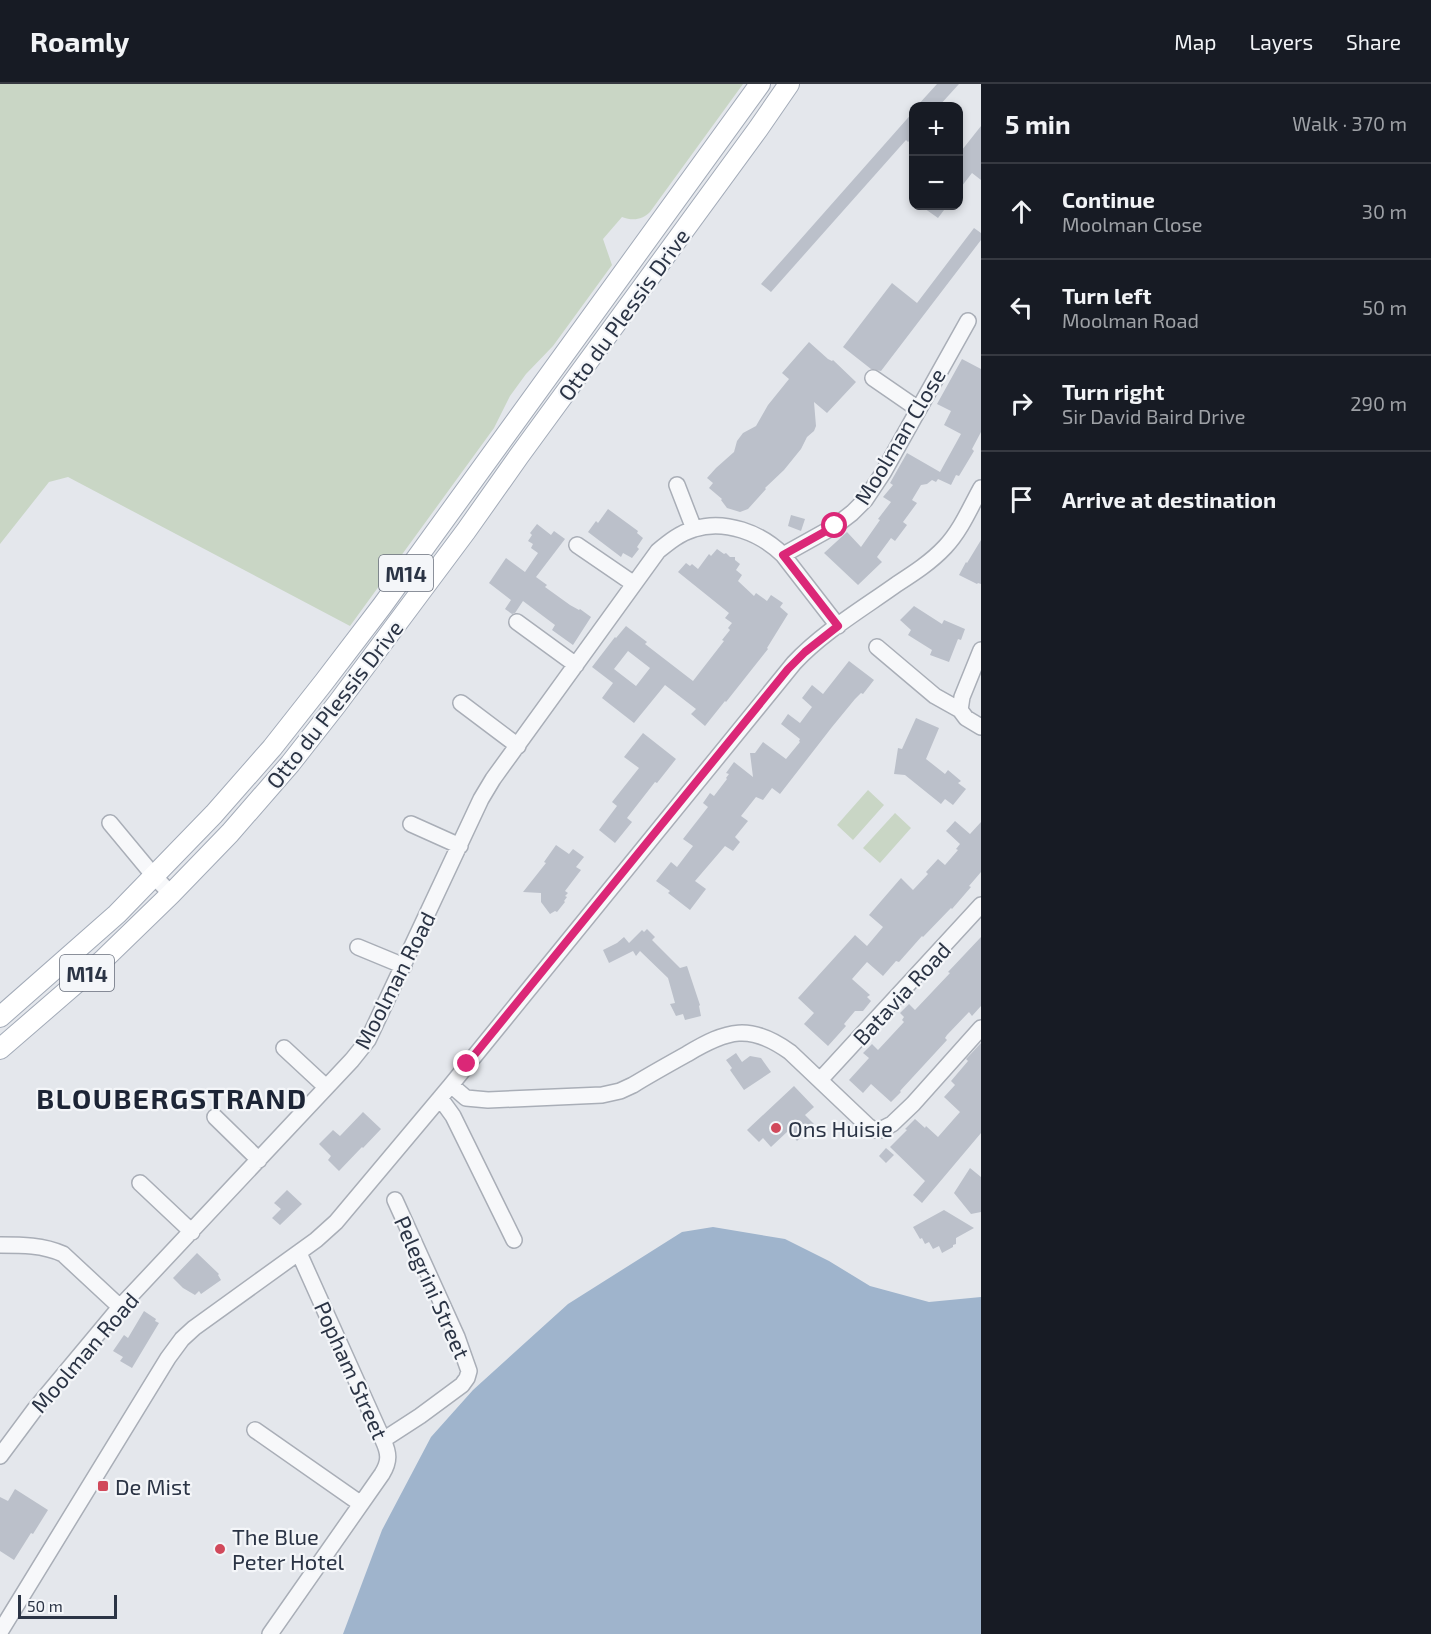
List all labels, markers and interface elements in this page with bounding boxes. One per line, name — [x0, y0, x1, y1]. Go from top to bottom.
text: Roamly — [30, 24, 129, 58]
text: Map — [1174, 29, 1216, 54]
text: Layers — [1249, 29, 1313, 54]
text: Share — [1346, 29, 1401, 54]
map controls — [909, 102, 963, 210]
button: + — [909, 102, 963, 156]
text: 5 min — [1005, 108, 1071, 139]
text: Walk · 370 m — [1292, 111, 1407, 135]
button: − — [909, 156, 963, 210]
text: Continue — [1062, 186, 1155, 212]
icon: ahead — [1005, 195, 1038, 228]
text: 30 m — [1362, 199, 1407, 223]
text: Moolman Close — [1062, 212, 1202, 236]
street label: Otto du Plessis Drive — [552, 223, 694, 405]
text: Turn left — [1062, 282, 1151, 308]
icon: left — [1005, 291, 1038, 324]
text: 50 m — [1362, 295, 1407, 319]
text: Moolman Road — [1062, 308, 1199, 332]
street label: Moolman Close — [848, 363, 950, 509]
text: Turn right — [1062, 378, 1164, 404]
icon: right — [1005, 387, 1038, 420]
text: 290 m — [1350, 391, 1407, 415]
text: Sir David Baird Drive — [1062, 404, 1246, 428]
icon: arrive — [1005, 483, 1038, 516]
text: Arrive at destination — [1062, 486, 1276, 512]
route start — [821, 512, 847, 538]
road number: M14 — [379, 555, 433, 591]
street label: Otto du Plessis Drive — [260, 615, 408, 793]
street label: Moolman Road — [348, 907, 440, 1053]
street label: Batavia Road — [847, 936, 955, 1050]
road number: M14 — [60, 955, 114, 991]
route end — [453, 1050, 479, 1076]
district label: BLOUBERGSTRAND — [36, 1081, 308, 1115]
place label: Ons Huisie — [788, 1115, 893, 1141]
marker: Ons Huisie — [769, 1121, 783, 1135]
street label: Pelegrini Street — [390, 1211, 476, 1363]
street label: Moolman Road — [25, 1287, 143, 1417]
street label: Popham Street — [310, 1297, 394, 1443]
place label: De Mist — [115, 1473, 191, 1499]
marker: De Mist — [96, 1479, 110, 1493]
place label: The Blue Peter Hotel — [232, 1523, 344, 1574]
marker: The Blue Peter Hotel — [213, 1542, 227, 1556]
scale bar — [18, 1592, 117, 1620]
text: 50 m — [27, 1596, 63, 1615]

